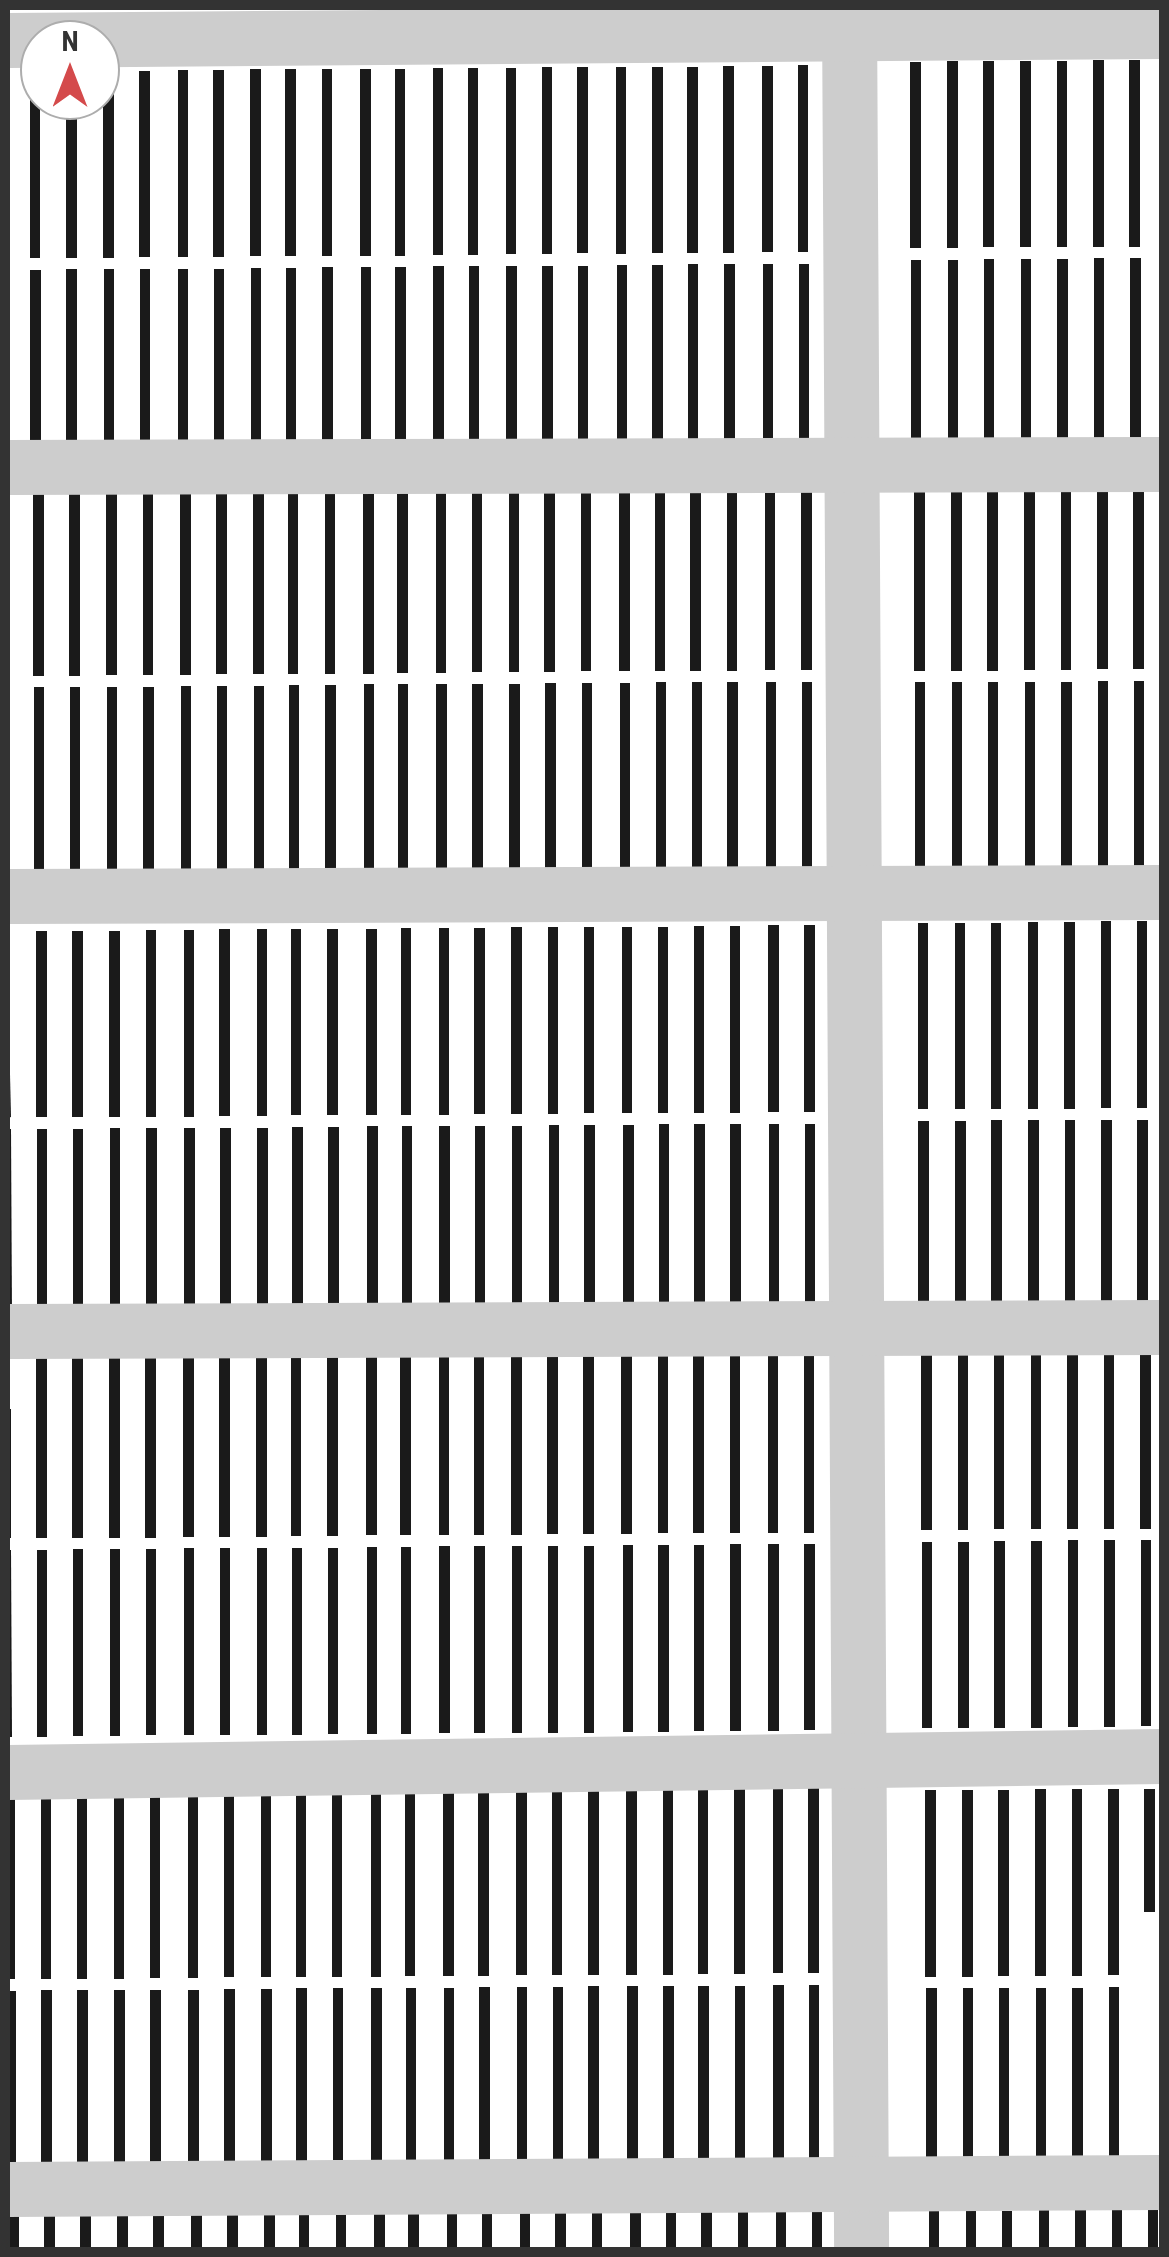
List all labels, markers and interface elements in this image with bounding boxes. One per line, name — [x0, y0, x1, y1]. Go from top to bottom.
north arrow — [20, 20, 120, 120]
text: N — [61, 25, 79, 58]

